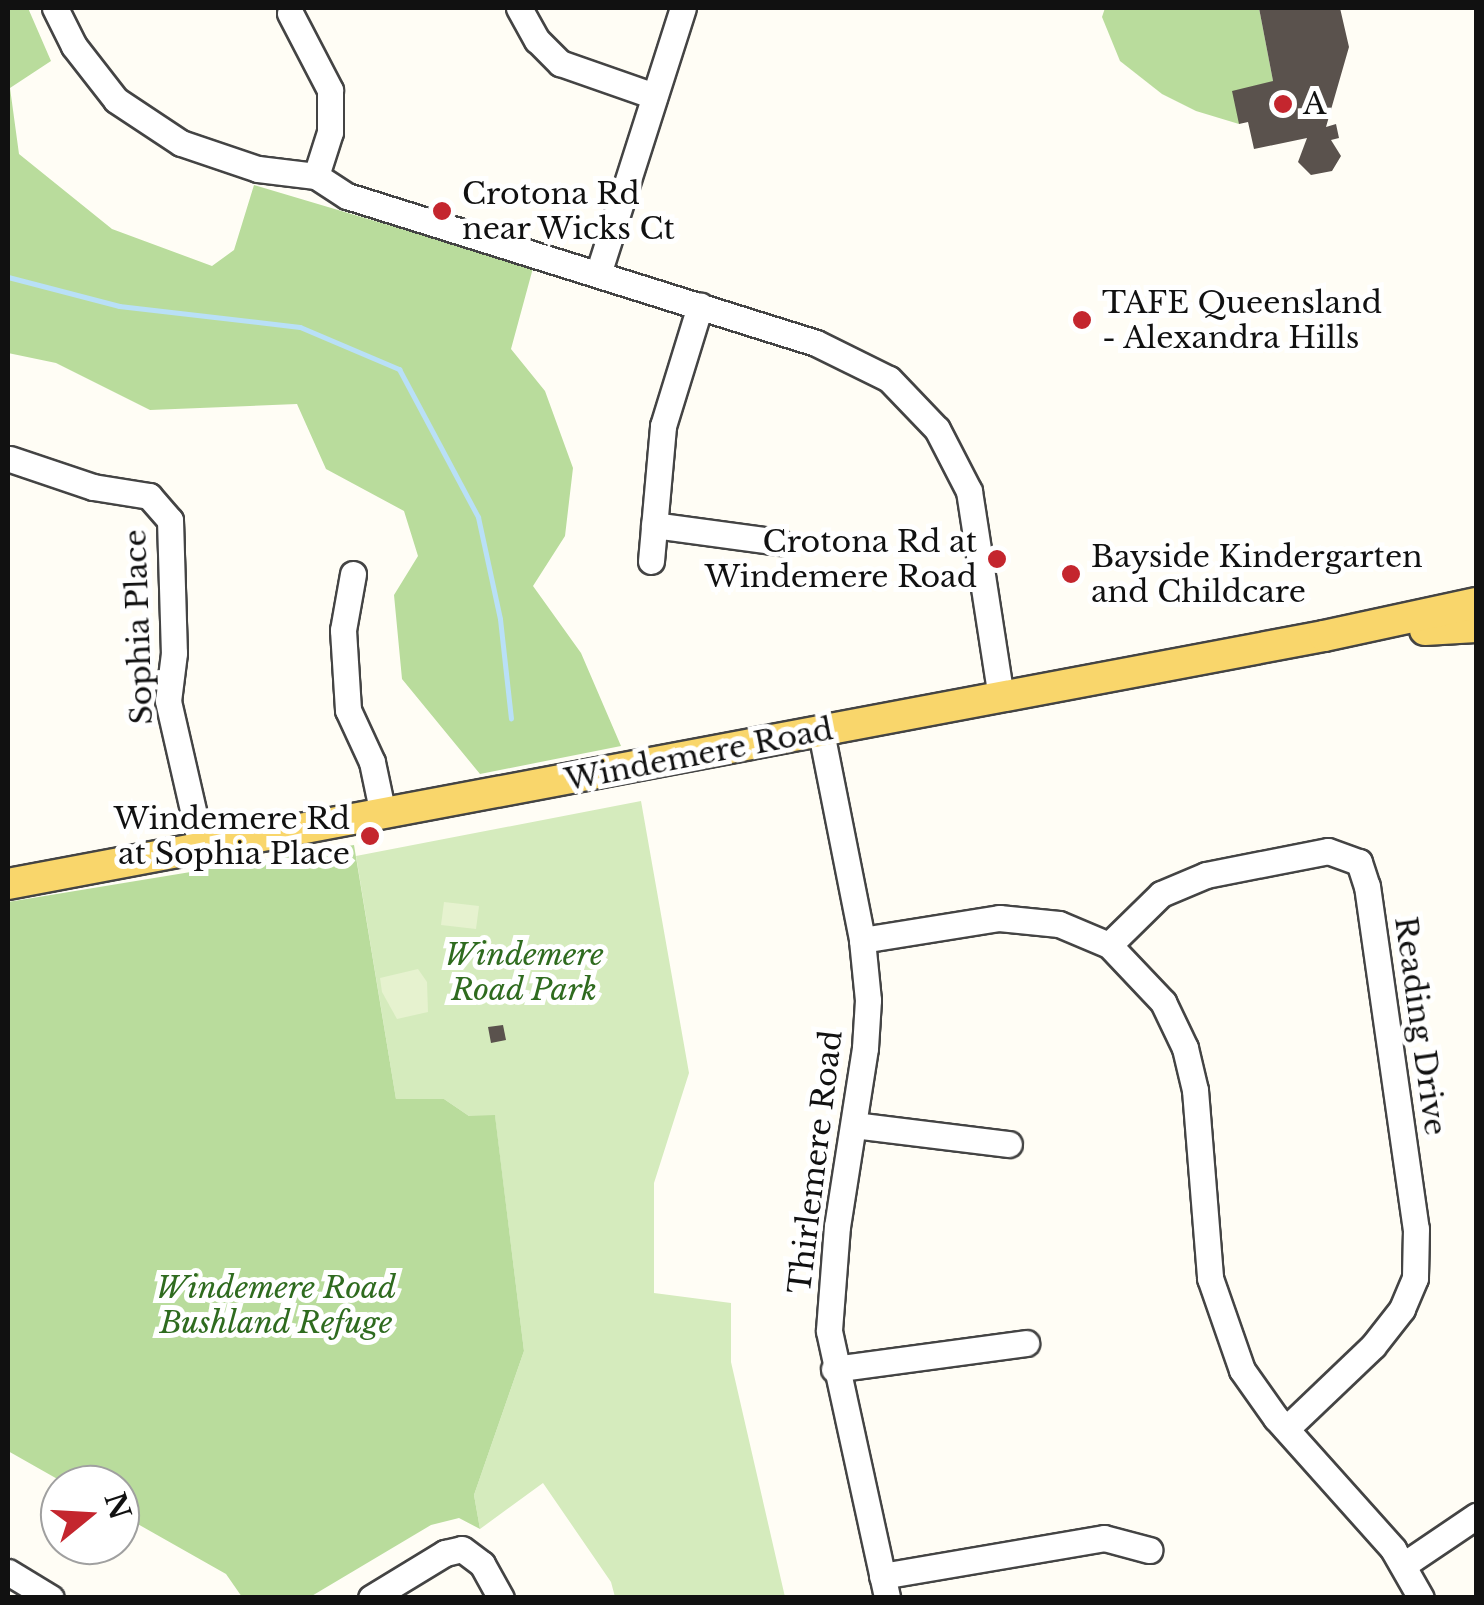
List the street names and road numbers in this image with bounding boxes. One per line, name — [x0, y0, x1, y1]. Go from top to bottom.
street label: Sophia Place — [118, 529, 160, 725]
street label: Windemere Road — [562, 711, 836, 799]
street label: Reading Drive — [1387, 914, 1453, 1138]
street label: Thirlemere Road — [782, 1028, 850, 1296]

